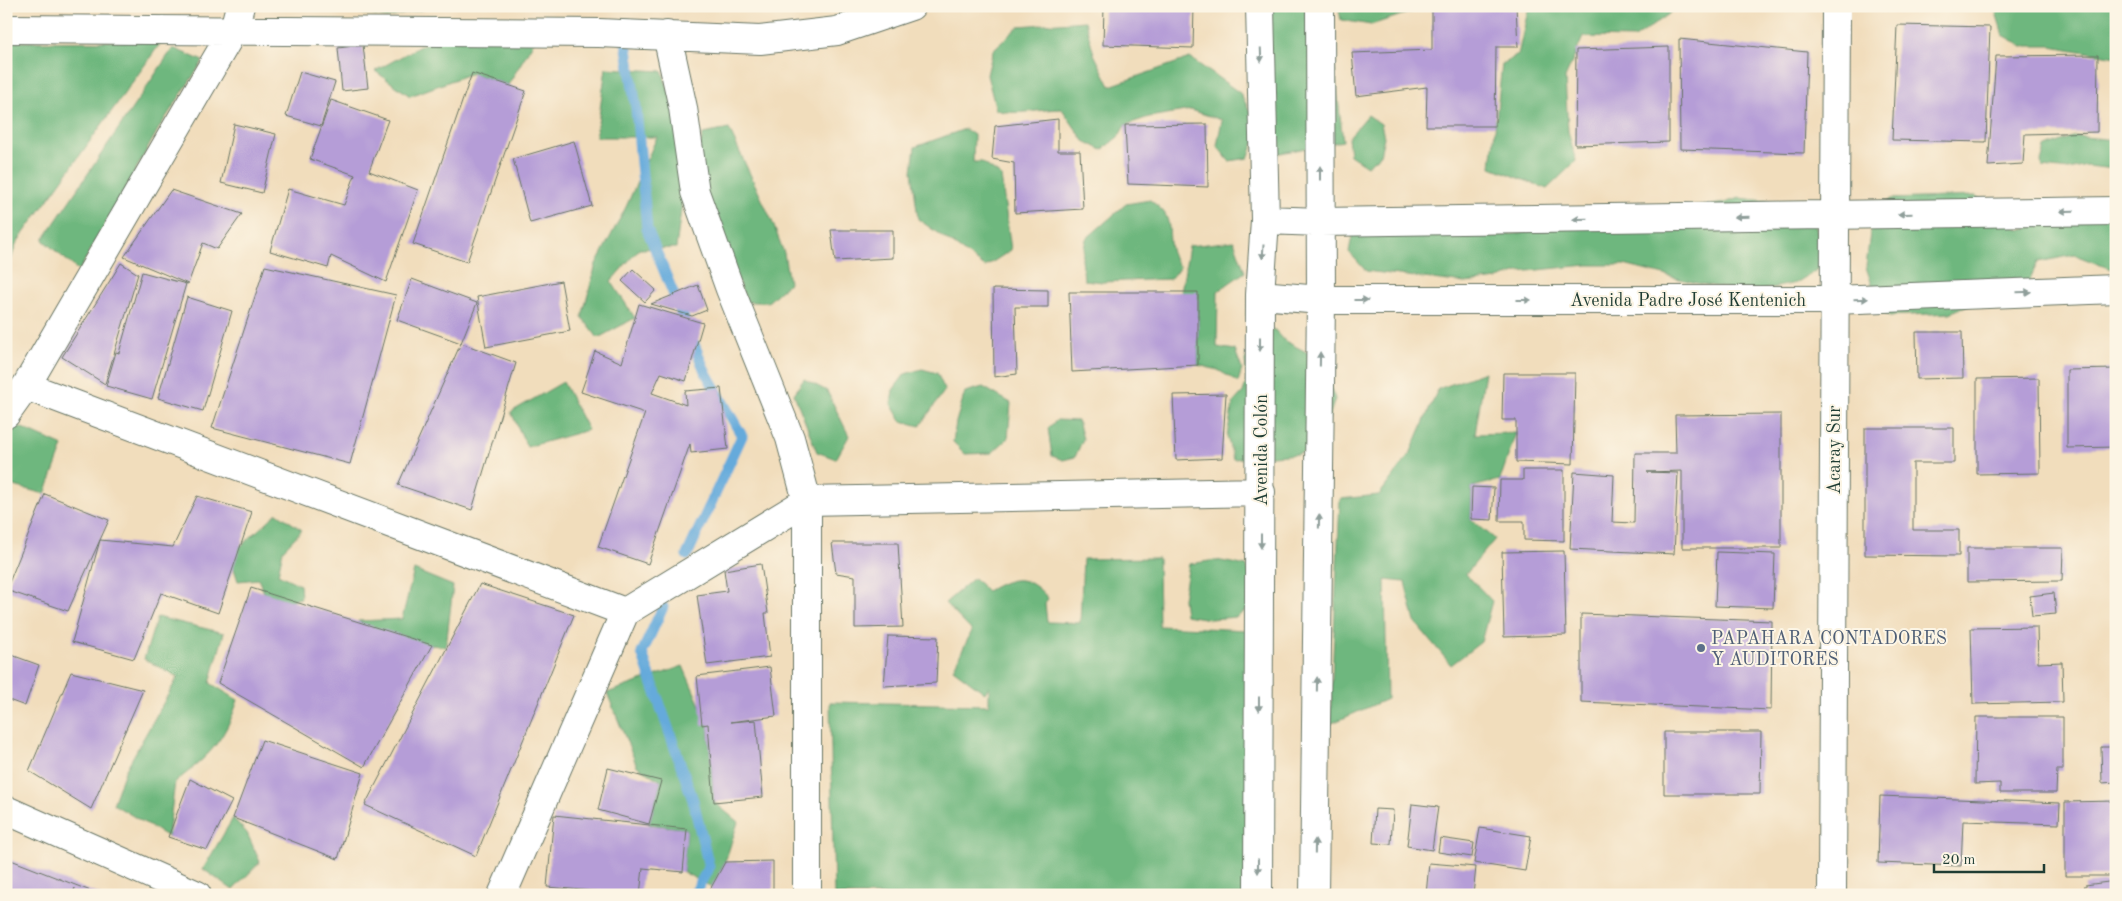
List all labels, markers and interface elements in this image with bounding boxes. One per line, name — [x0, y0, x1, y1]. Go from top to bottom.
one-way arrow — [1257, 47, 1265, 63]
one-way arrow — [1316, 165, 1324, 181]
one-way arrow — [2059, 208, 2075, 216]
one-way arrow — [1896, 210, 1912, 218]
one-way arrow — [1734, 213, 1750, 221]
one-way arrow — [1571, 215, 1587, 223]
one-way arrow — [1259, 245, 1267, 261]
one-way arrow — [2016, 288, 2032, 296]
street label: Avenida Padre José Kentenich — [1570, 292, 1806, 310]
one-way arrow — [1854, 295, 1870, 303]
one-way arrow — [1354, 296, 1370, 304]
one-way arrow — [1516, 296, 1532, 304]
one-way arrow — [1256, 336, 1264, 352]
one-way arrow — [1316, 350, 1324, 366]
street label: Avenida Colón — [1253, 394, 1271, 506]
street label: Acaray Sur — [1826, 405, 1844, 495]
one-way arrow — [1315, 513, 1323, 529]
one-way arrow — [1257, 533, 1265, 549]
place label: PAPAHARA CONTADORES Y AUDITORES — [1711, 630, 1947, 669]
marker: PAPAHARA CONTADORES Y AUDITORES — [1695, 642, 1707, 654]
one-way arrow — [1313, 675, 1321, 691]
one-way arrow — [1255, 696, 1263, 712]
one-way arrow — [1311, 838, 1319, 854]
scale bar — [1934, 841, 2044, 873]
text: 20 m — [1942, 853, 1976, 868]
one-way arrow — [1254, 858, 1262, 874]

